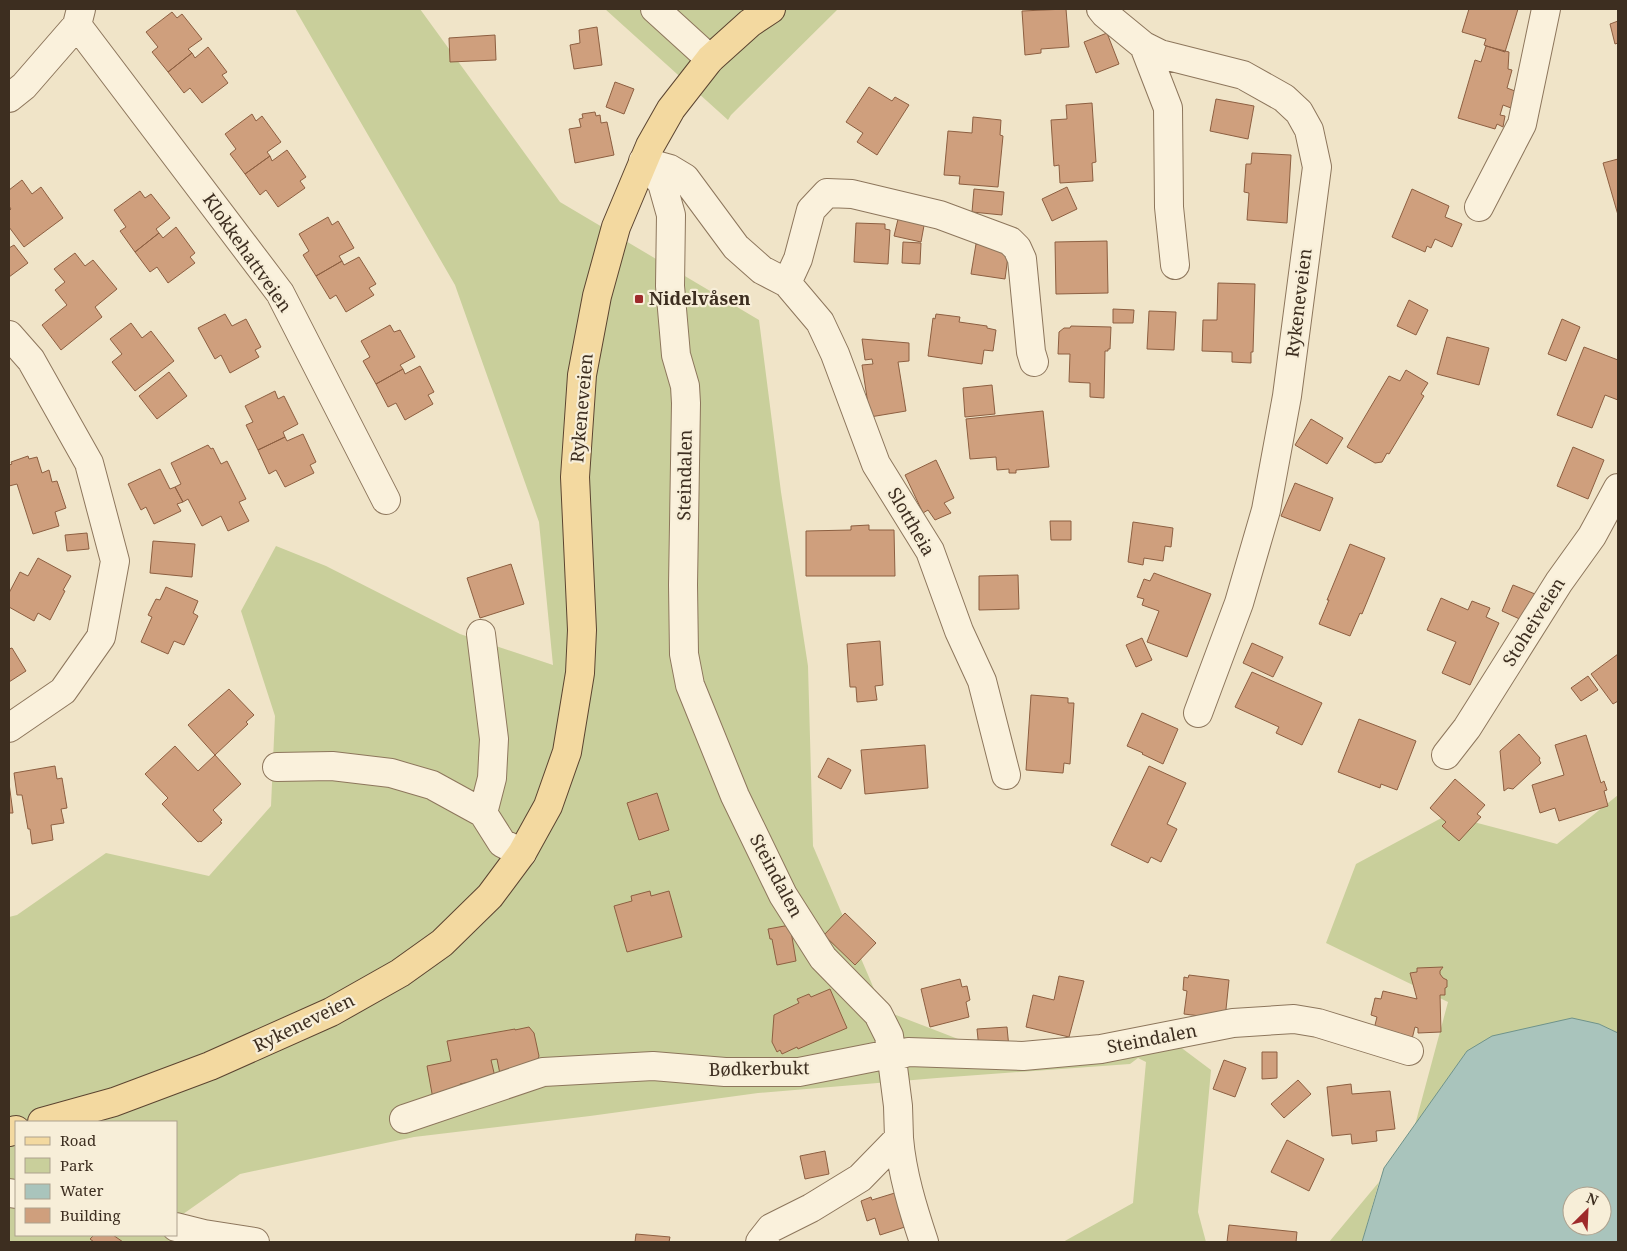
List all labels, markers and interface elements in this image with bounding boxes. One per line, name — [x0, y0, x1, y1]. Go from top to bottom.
street label: Klokkehattveien — [198, 188, 298, 317]
street label: Rykeneveien — [1279, 247, 1317, 359]
place label: Nidelvåsen — [649, 286, 751, 310]
marker: Nidelvåsen — [633, 293, 645, 305]
street label: Rykeneveien — [564, 352, 598, 464]
street label: Steindalen — [671, 429, 697, 521]
street label: Slottheia — [883, 483, 941, 560]
street label: Stoheiveien — [1496, 572, 1570, 670]
street label: Steindalen — [745, 830, 809, 922]
street label: Rykeneveien — [249, 987, 358, 1057]
street label: Steindalen — [1105, 1017, 1199, 1058]
street label: Bødkerbukt — [708, 1055, 810, 1081]
legend — [15, 1121, 178, 1236]
text: Road — [60, 1130, 96, 1150]
text: Park — [60, 1155, 94, 1175]
text: Water — [60, 1180, 103, 1200]
north arrow — [1562, 1186, 1612, 1236]
text: N — [1584, 1188, 1601, 1210]
text: Building — [60, 1205, 121, 1225]

